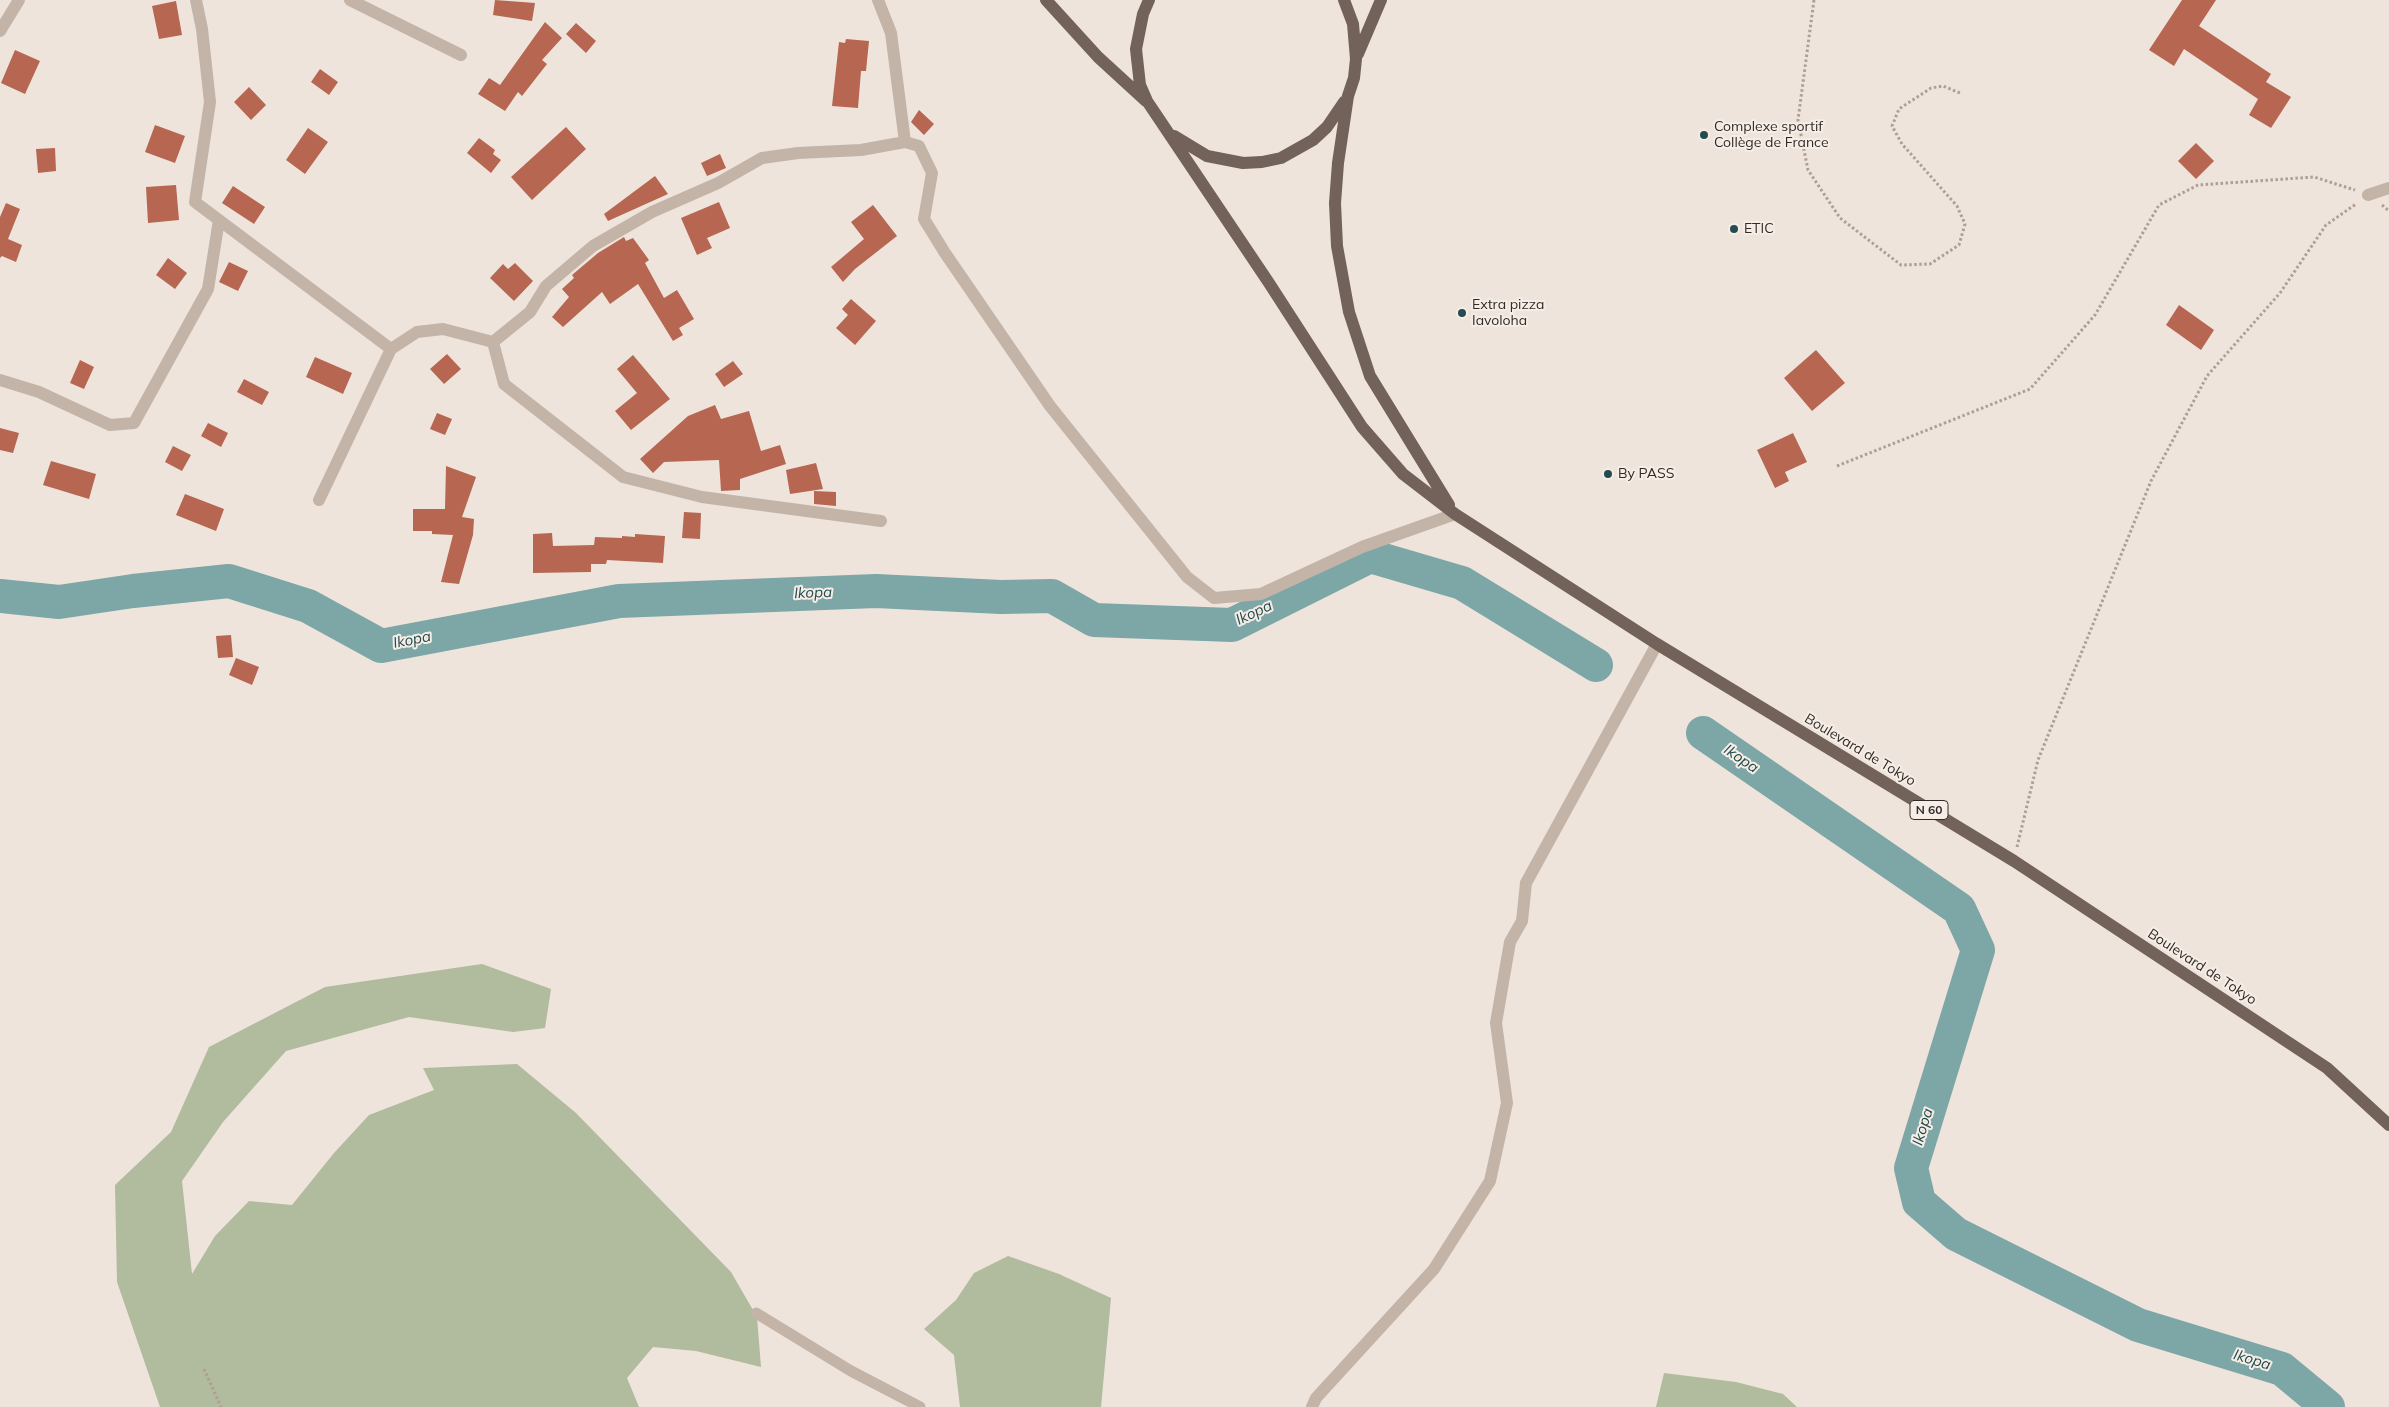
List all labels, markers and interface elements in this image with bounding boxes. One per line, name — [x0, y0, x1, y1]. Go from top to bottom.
place label: Complexe sportif Collège de France — [1714, 119, 1828, 152]
marker: Complexe sportif Collège de France — [1698, 129, 1710, 141]
place label: ETIC — [1744, 221, 1774, 237]
marker: ETIC — [1728, 223, 1740, 235]
place label: Extra pizza Iavoloha — [1472, 297, 1544, 330]
marker: Extra pizza Iavoloha — [1456, 307, 1468, 319]
place label: By PASS — [1618, 466, 1674, 482]
marker: By PASS — [1602, 468, 1614, 480]
water label: Ikopa — [794, 583, 832, 603]
water label: Ikopa — [1233, 597, 1275, 629]
water label: Ikopa — [392, 628, 432, 652]
street label: Boulevard de Tokyo — [1801, 710, 1919, 790]
water label: Ikopa — [1720, 741, 1762, 777]
road number: N 60 — [1910, 800, 1948, 820]
street label: Boulevard de Tokyo — [2144, 925, 2260, 1009]
water label: Ikopa — [1909, 1106, 1937, 1148]
water label: Ikopa — [2231, 1346, 2273, 1374]

